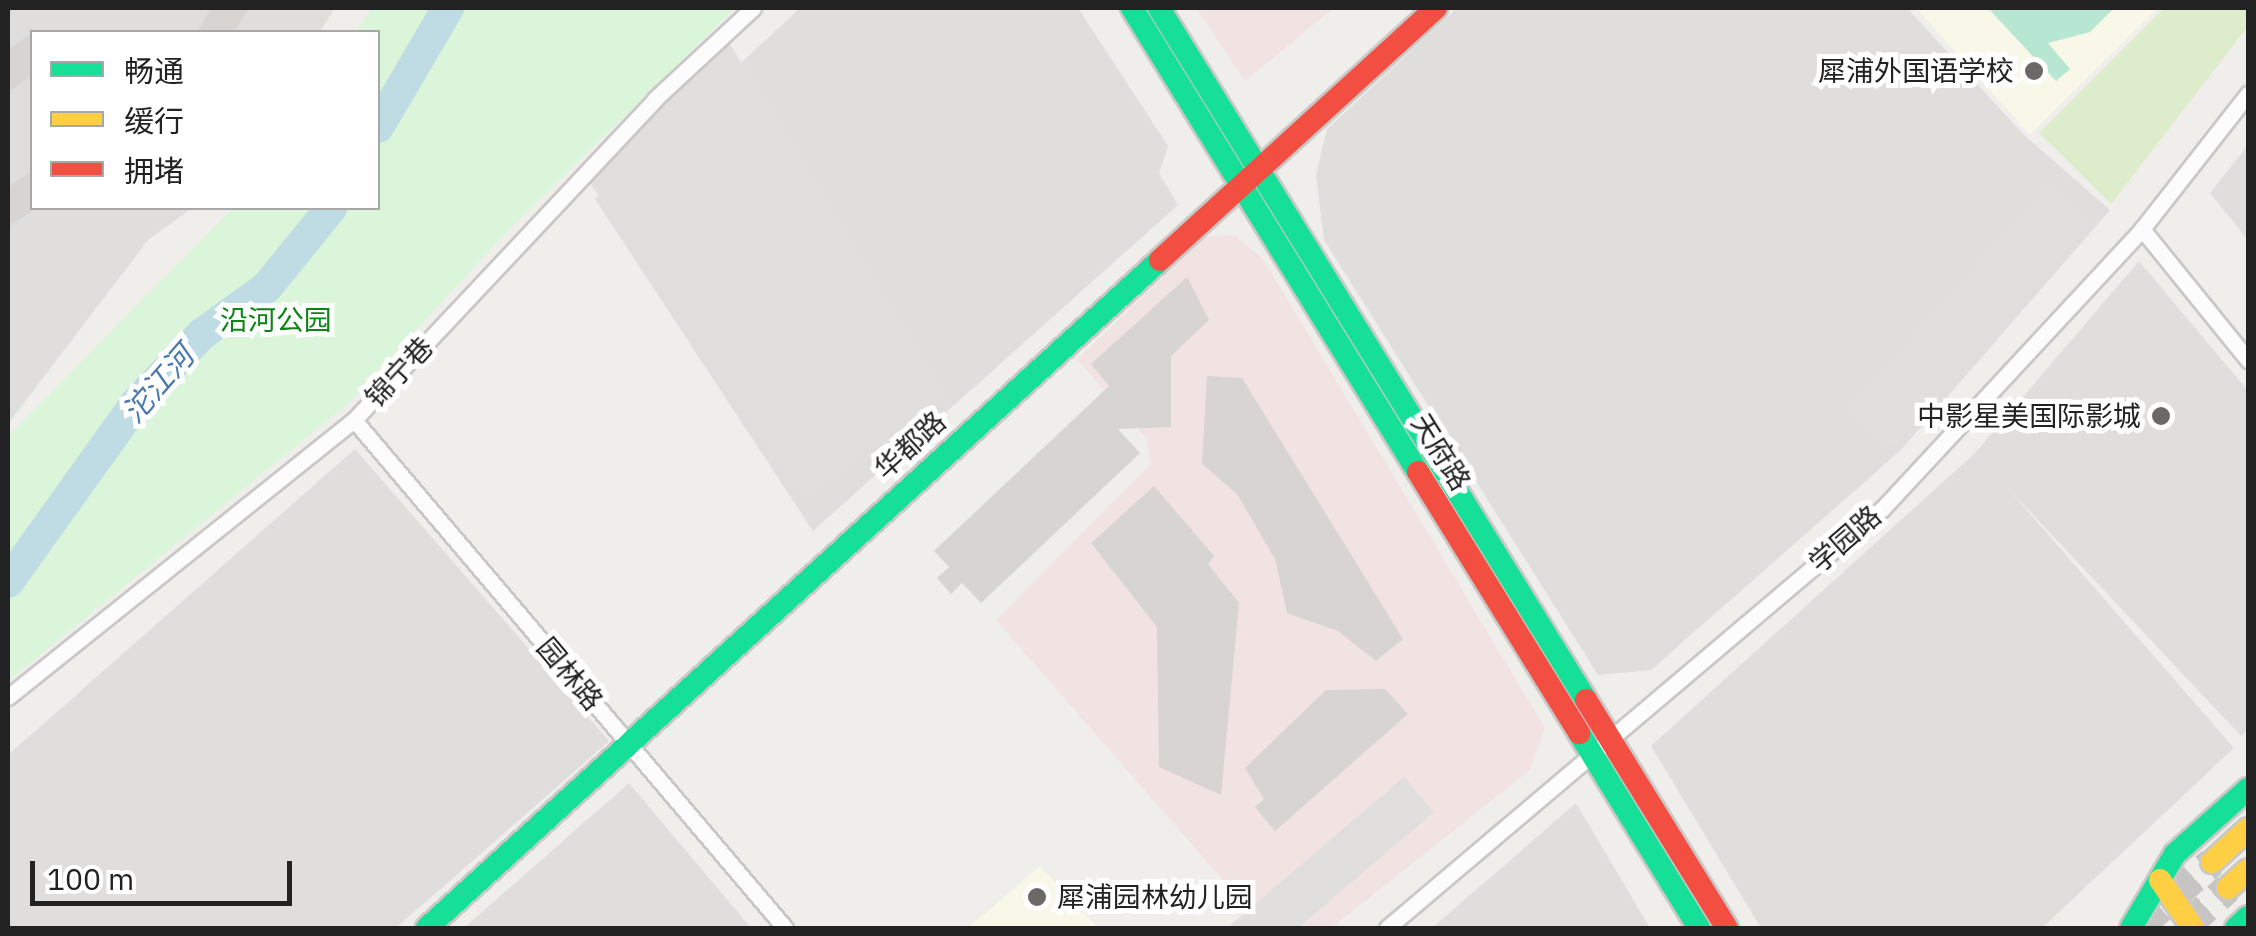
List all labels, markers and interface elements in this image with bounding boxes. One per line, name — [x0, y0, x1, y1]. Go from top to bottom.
legend — [30, 30, 380, 210]
text: 畅通 — [124, 51, 184, 90]
place label: 犀浦外国语学校 — [1818, 54, 2014, 88]
marker: 犀浦外国语学校 — [2023, 60, 2045, 82]
text: 缓行 — [124, 101, 184, 140]
text: 拥堵 — [124, 151, 184, 190]
park label: 沿河公园 — [220, 303, 332, 337]
street label: 锦宁巷 — [358, 330, 440, 414]
water label: 沱江河 — [115, 338, 201, 430]
place label: 中影星美国际影城 — [1917, 399, 2141, 433]
street label: 华都路 — [868, 404, 952, 486]
marker: 中影星美国际影城 — [2150, 405, 2172, 427]
street label: 天府路 — [1404, 407, 1478, 497]
street label: 学园路 — [1802, 499, 1888, 579]
street label: 园林路 — [530, 631, 610, 717]
scale bar — [35, 841, 298, 903]
text: 100 m — [47, 859, 134, 898]
place label: 犀浦园林幼儿园 — [1057, 880, 1253, 914]
marker: 犀浦园林幼儿园 — [1026, 886, 1048, 908]

